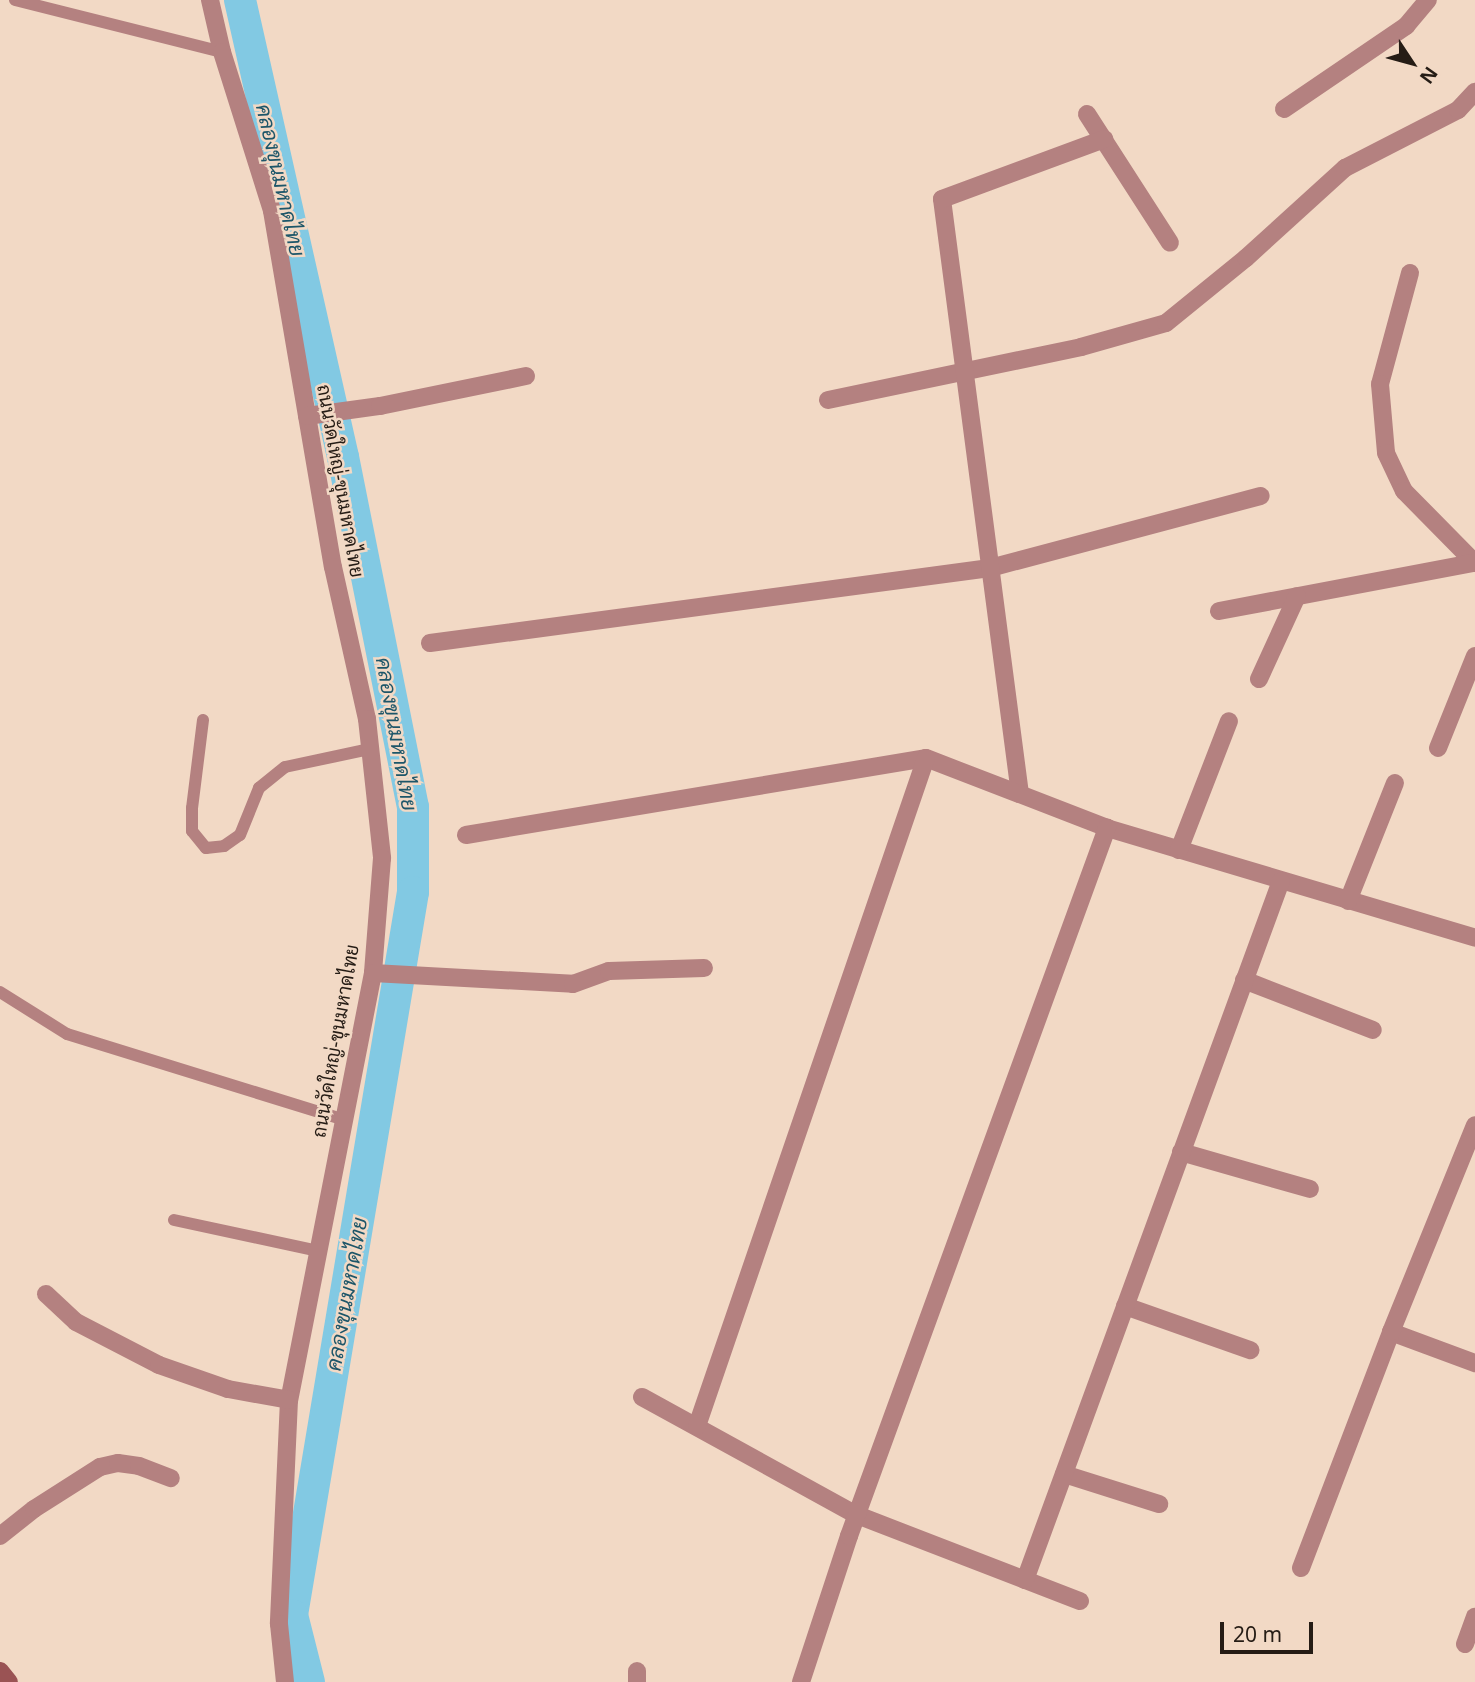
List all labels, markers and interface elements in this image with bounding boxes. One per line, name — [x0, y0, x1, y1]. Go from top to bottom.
north arrow — [1377, 28, 1447, 98]
text: N — [1414, 61, 1444, 89]
water label: คลองขุนมหาดไทย — [251, 101, 311, 259]
street label: ถนนวัดใหญ่-ขุนมหาดไทย — [312, 383, 368, 579]
water label: คลองขุนมหาดไทย — [371, 655, 423, 813]
street label: ถนนวัดใหญ่-ขุนมหาดไทย — [308, 943, 364, 1139]
water label: คลองขุนมหาดไทย — [320, 1215, 372, 1373]
scale bar — [1223, 1608, 1316, 1652]
text: 20 m — [1233, 1620, 1282, 1648]

